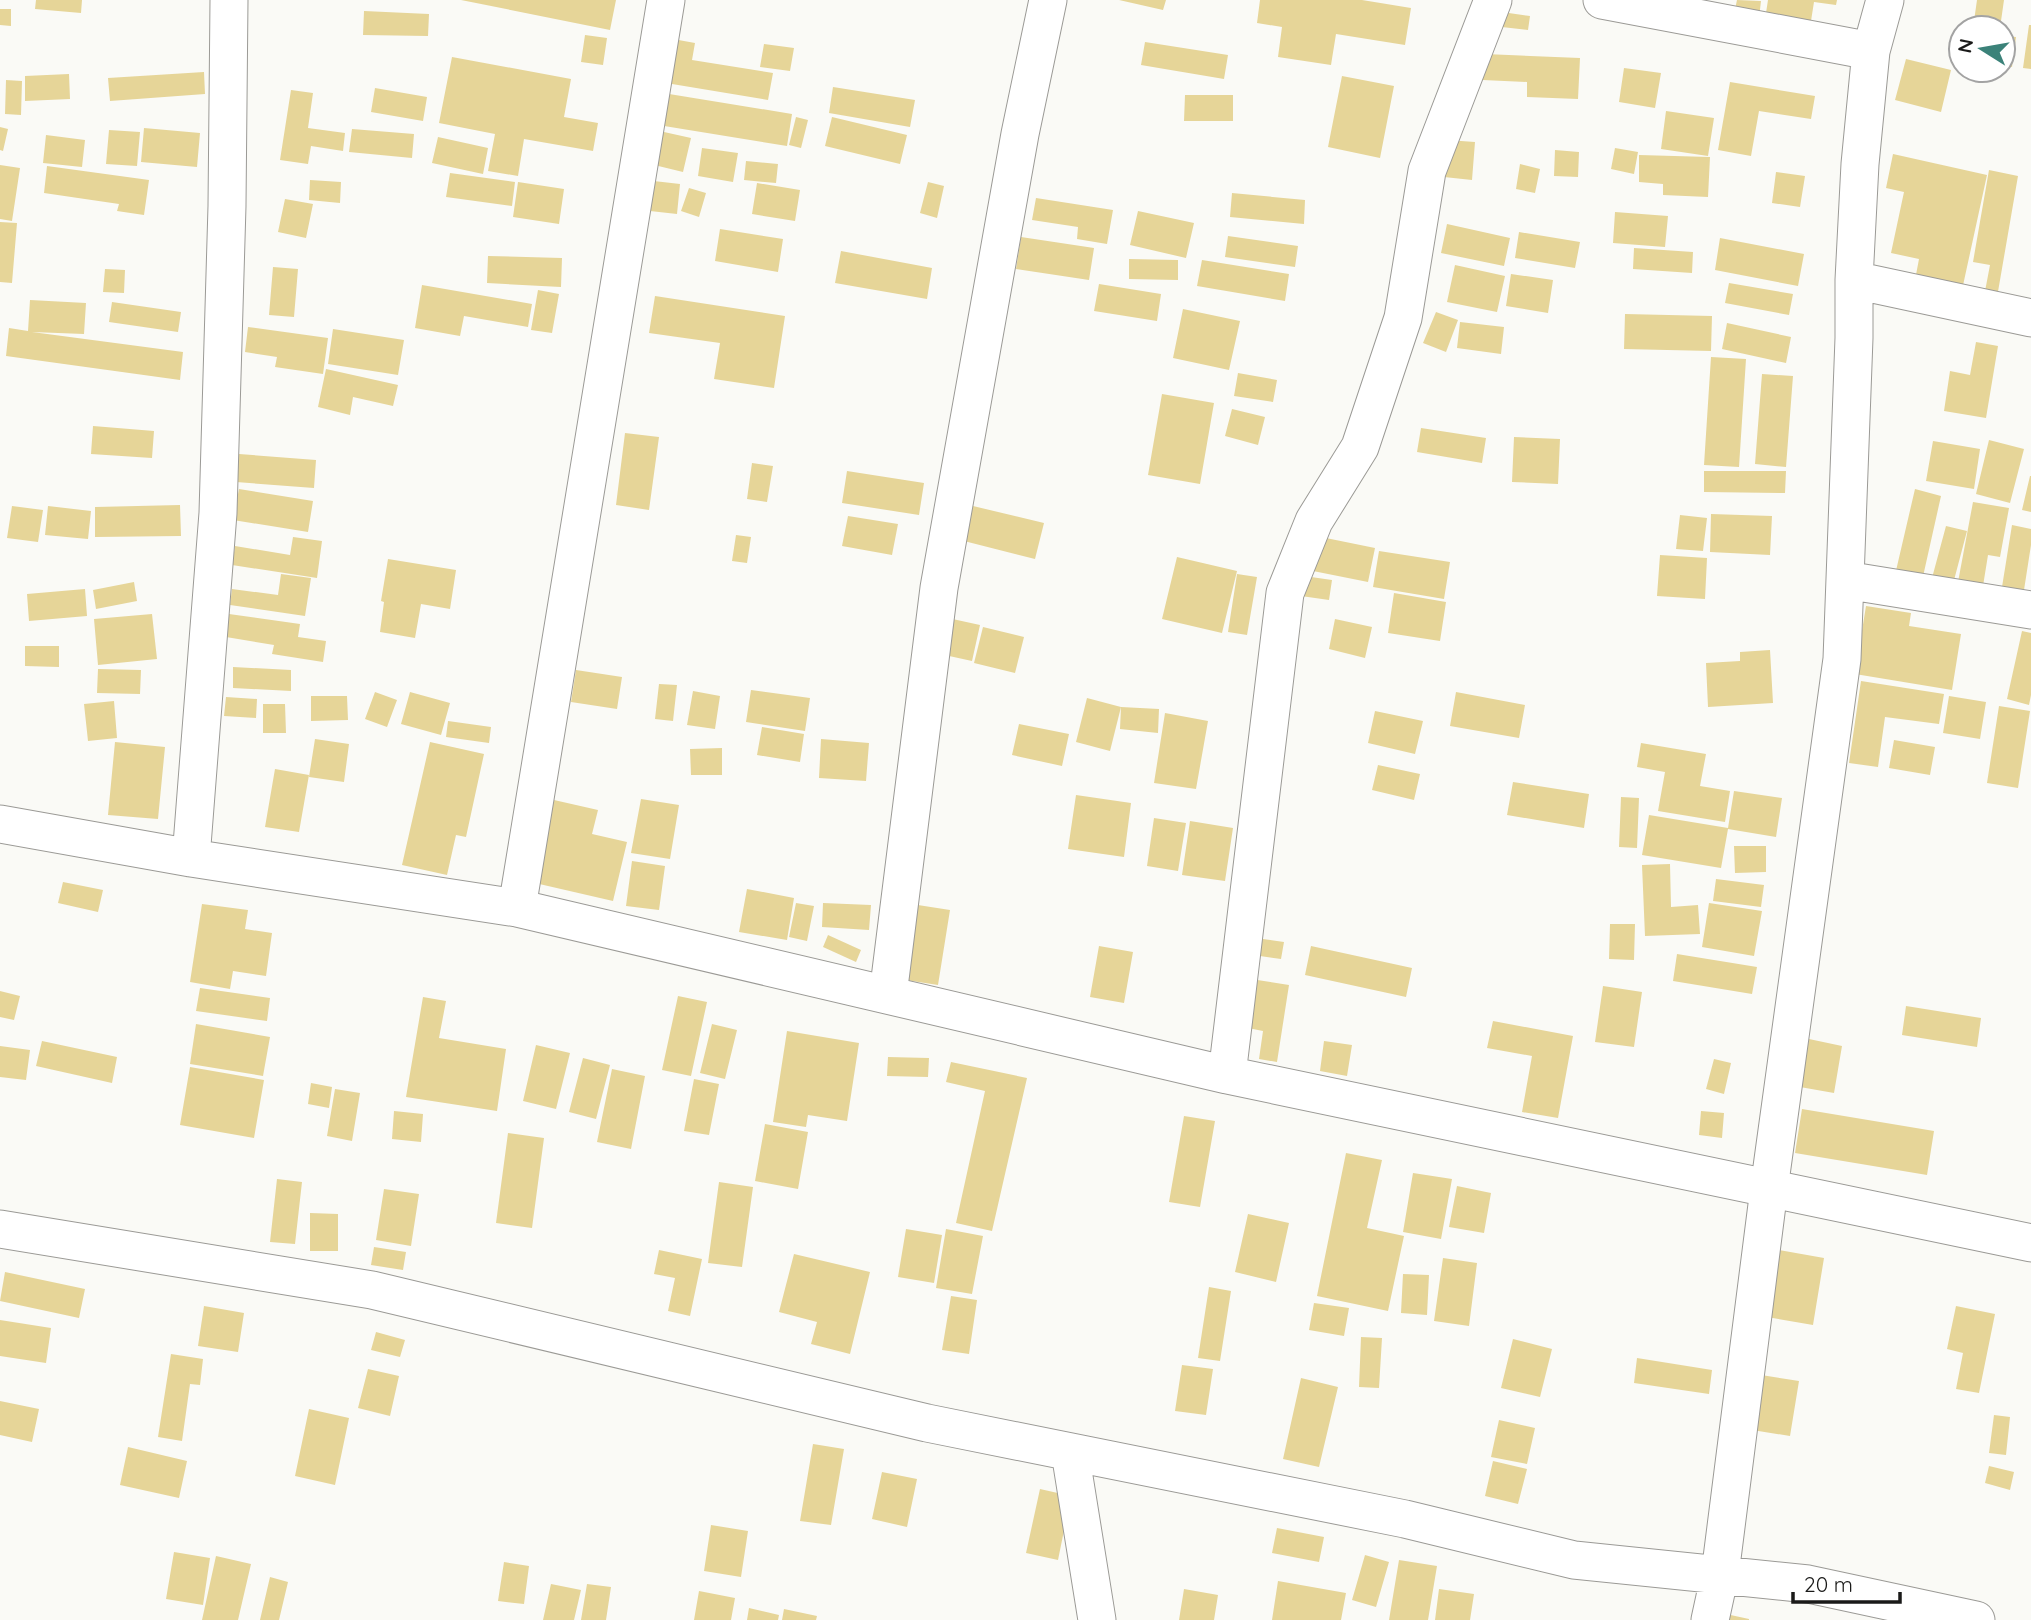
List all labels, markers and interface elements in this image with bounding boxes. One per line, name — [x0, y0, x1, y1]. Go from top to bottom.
north arrow — [1947, 14, 2017, 84]
text: N — [1952, 37, 1978, 55]
scale bar — [1793, 1560, 1900, 1604]
text: 20 m — [1804, 1571, 1853, 1597]

